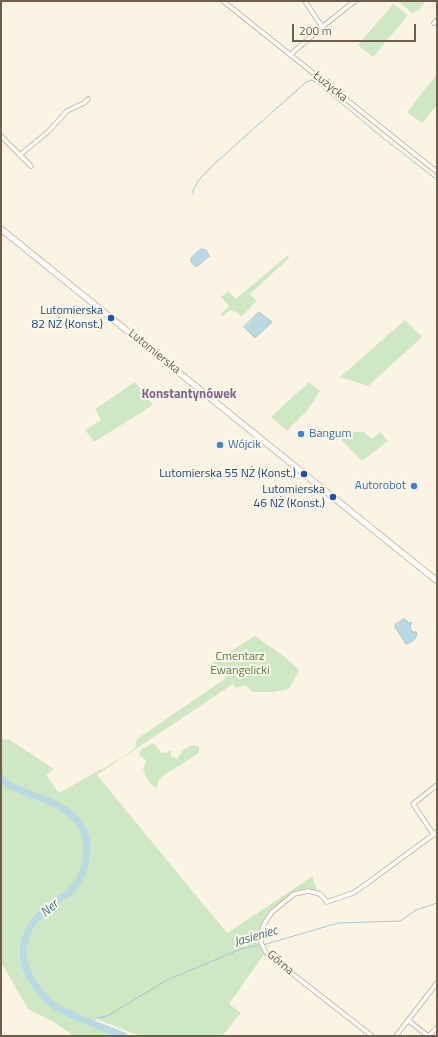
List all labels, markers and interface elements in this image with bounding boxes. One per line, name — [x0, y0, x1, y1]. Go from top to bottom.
scale bar — [294, 16, 418, 42]
text: 200 m — [299, 21, 332, 40]
street label: Łużycka — [310, 69, 350, 105]
place label: Lutomierska 82 NŻ (Konst.) — [32, 304, 103, 332]
marker: Lutomierska 82 NŻ (Konst.) — [106, 313, 116, 323]
street label: Lutomierska — [125, 327, 183, 377]
district label: Konstantynówek — [142, 387, 236, 403]
place label: Bangum — [309, 427, 351, 441]
marker: Bangum — [296, 429, 306, 439]
place label: Wójcik — [228, 438, 261, 452]
marker: Wójcik — [215, 440, 225, 450]
place label: Lutomierska 55 NŻ (Konst.) — [159, 467, 296, 481]
marker: Lutomierska 55 NŻ (Konst.) — [299, 469, 309, 479]
place label: Autorobot — [355, 479, 406, 493]
marker: Autorobot — [409, 481, 419, 491]
place label: Lutomierska 46 NŻ (Konst.) — [254, 483, 325, 511]
marker: Lutomierska 46 NŻ (Konst.) — [328, 492, 338, 502]
park label: Cmentarz Ewangelicki — [210, 650, 270, 678]
water label: Ner — [38, 897, 62, 921]
water label: Jasieniec — [232, 923, 280, 951]
street label: Górna — [264, 948, 296, 978]

